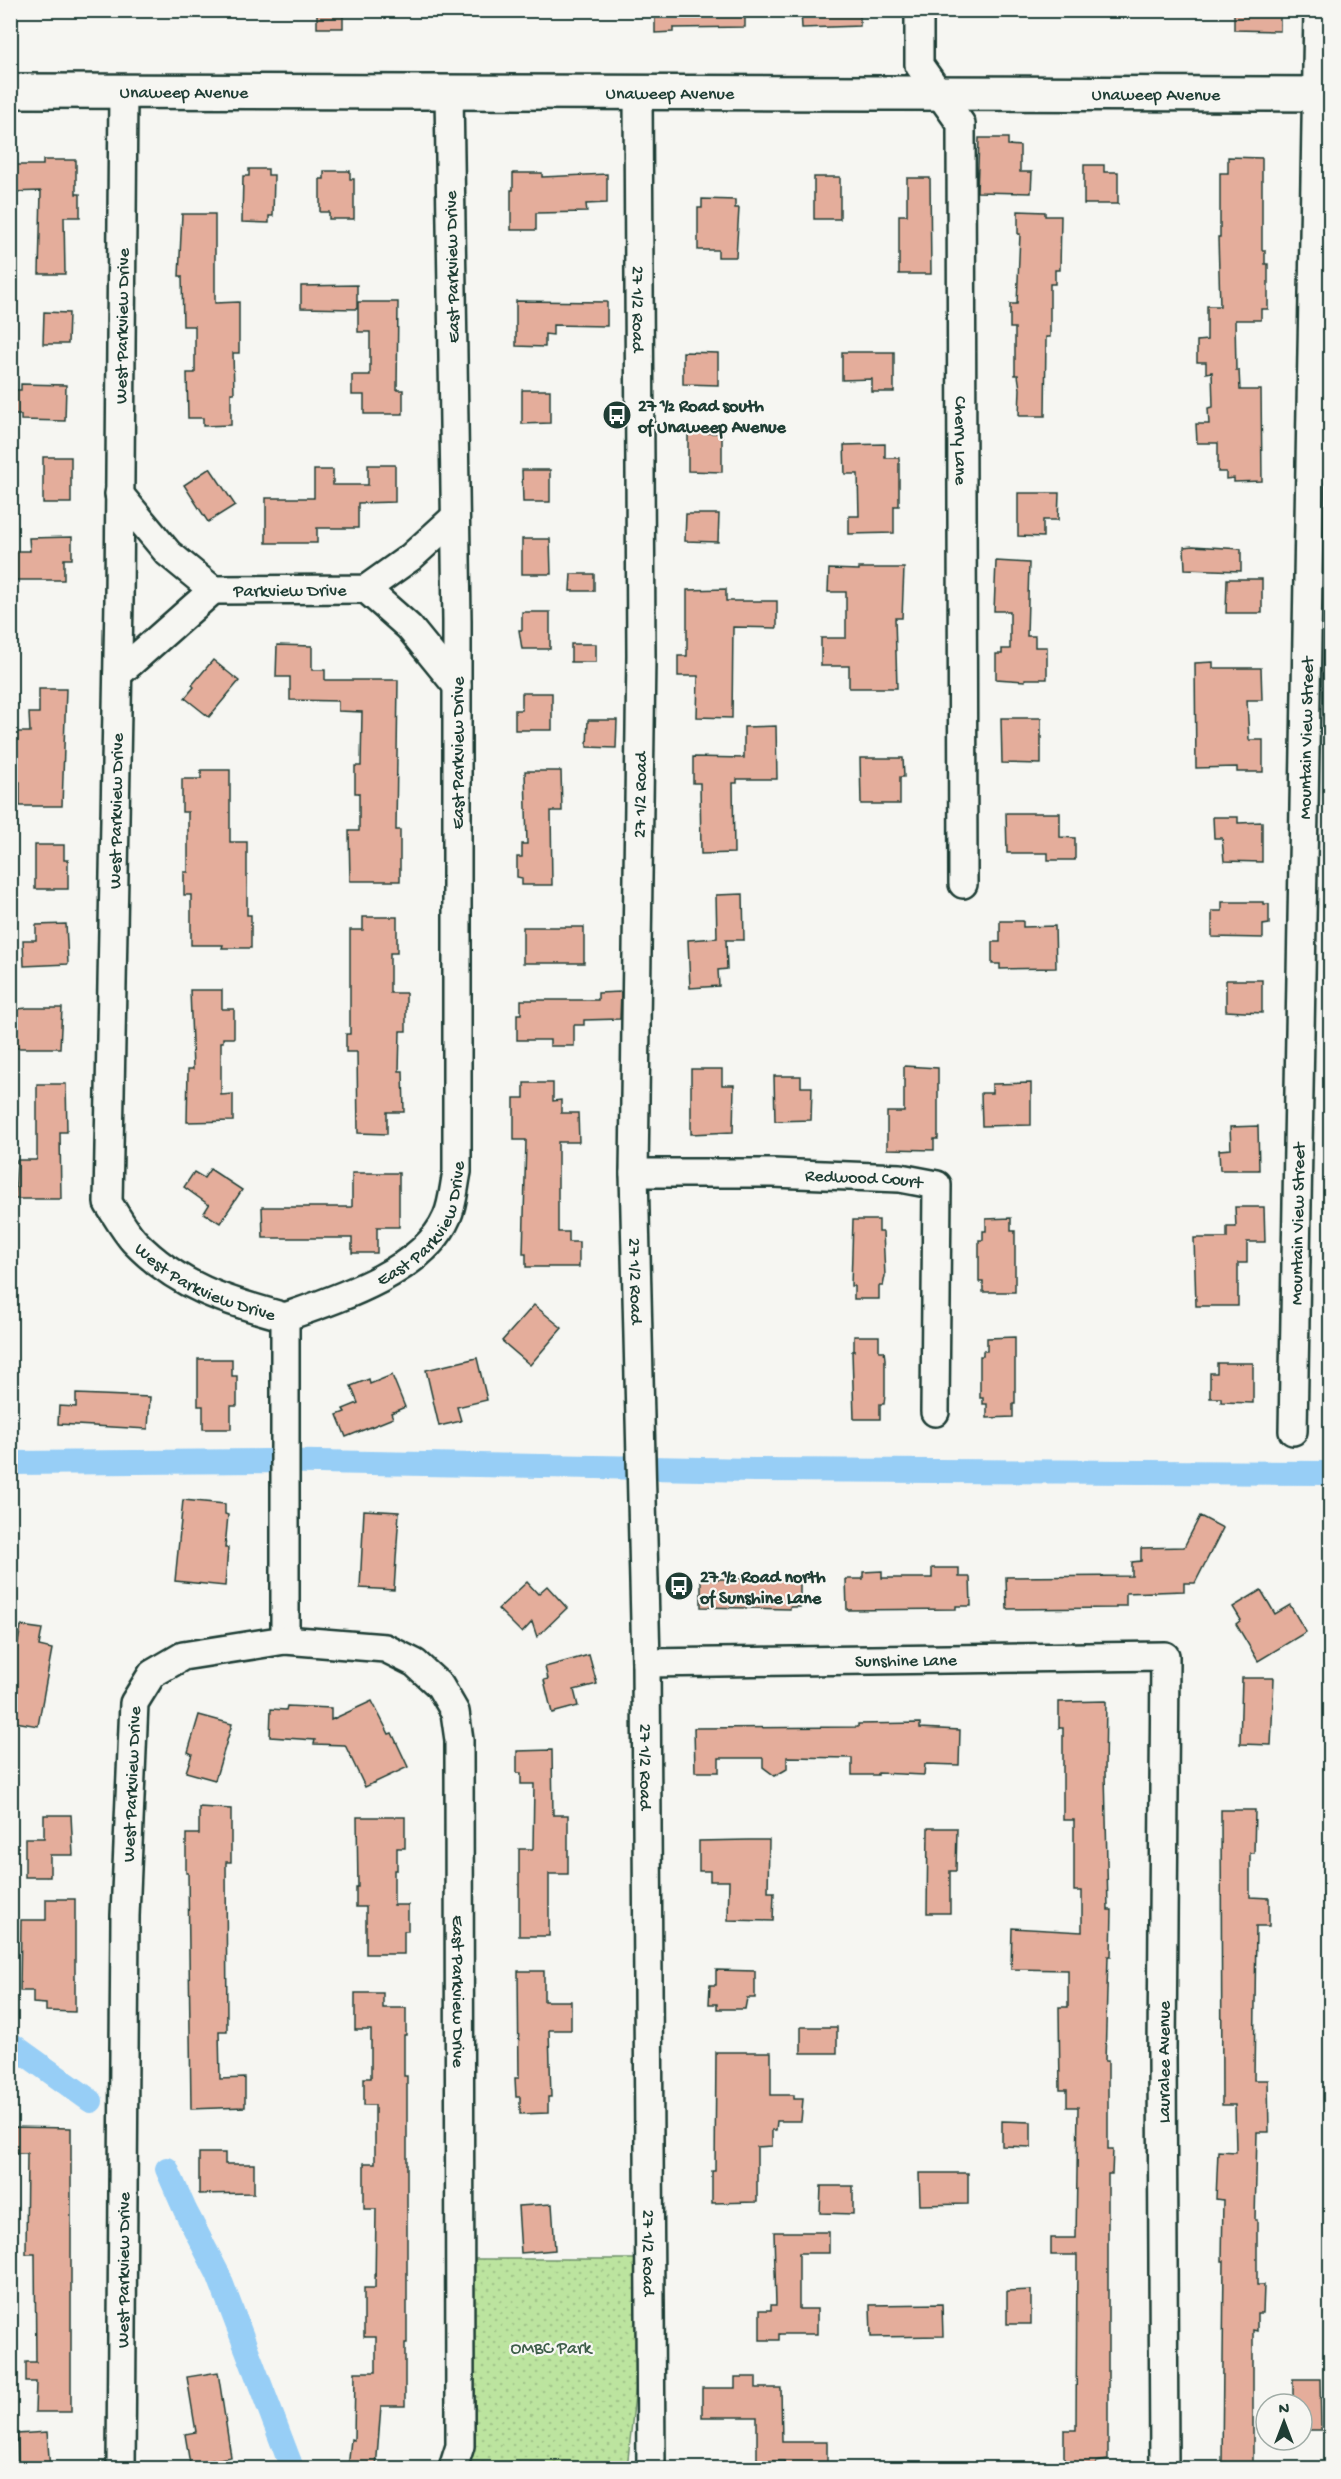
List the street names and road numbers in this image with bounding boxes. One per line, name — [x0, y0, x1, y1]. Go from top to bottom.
street label: Unaweep Avenue — [120, 83, 249, 105]
street label: Unaweep Avenue — [606, 84, 735, 106]
street label: Unaweep Avenue — [1092, 85, 1221, 107]
street label: East Parkview Drive — [442, 190, 465, 343]
street label: West Parkview Drive — [112, 247, 135, 404]
street label: 27 1/2 Road — [626, 266, 647, 354]
street label: Cherry Lane — [949, 396, 970, 486]
street label: Parkview Drive — [233, 581, 347, 603]
street label: Mountain View Street — [1296, 655, 1320, 820]
street label: East Parkview Drive — [449, 676, 470, 829]
street label: West Parkview Drive — [106, 732, 129, 889]
street label: 27 1/2 Road — [630, 750, 653, 838]
street label: Mountain View Street — [1287, 1141, 1311, 1305]
street label: East Parkview Drive — [374, 1161, 470, 1292]
street label: Redwood Court — [804, 1166, 926, 1195]
street label: 27 1/2 Road — [623, 1237, 646, 1326]
street label: West Parkview Drive — [129, 1240, 278, 1327]
street label: Sunshine Lane — [855, 1651, 958, 1673]
street label: West Parkview Drive — [119, 1705, 147, 1863]
street label: 27 1/2 Road — [633, 1723, 655, 1812]
street label: East Parkview Drive — [446, 1915, 467, 2068]
street label: Lauralee Avenue — [1155, 2000, 1176, 2123]
street label: West Parkview Drive — [114, 2191, 136, 2348]
street label: 27 1/2 Road — [636, 2209, 658, 2298]

